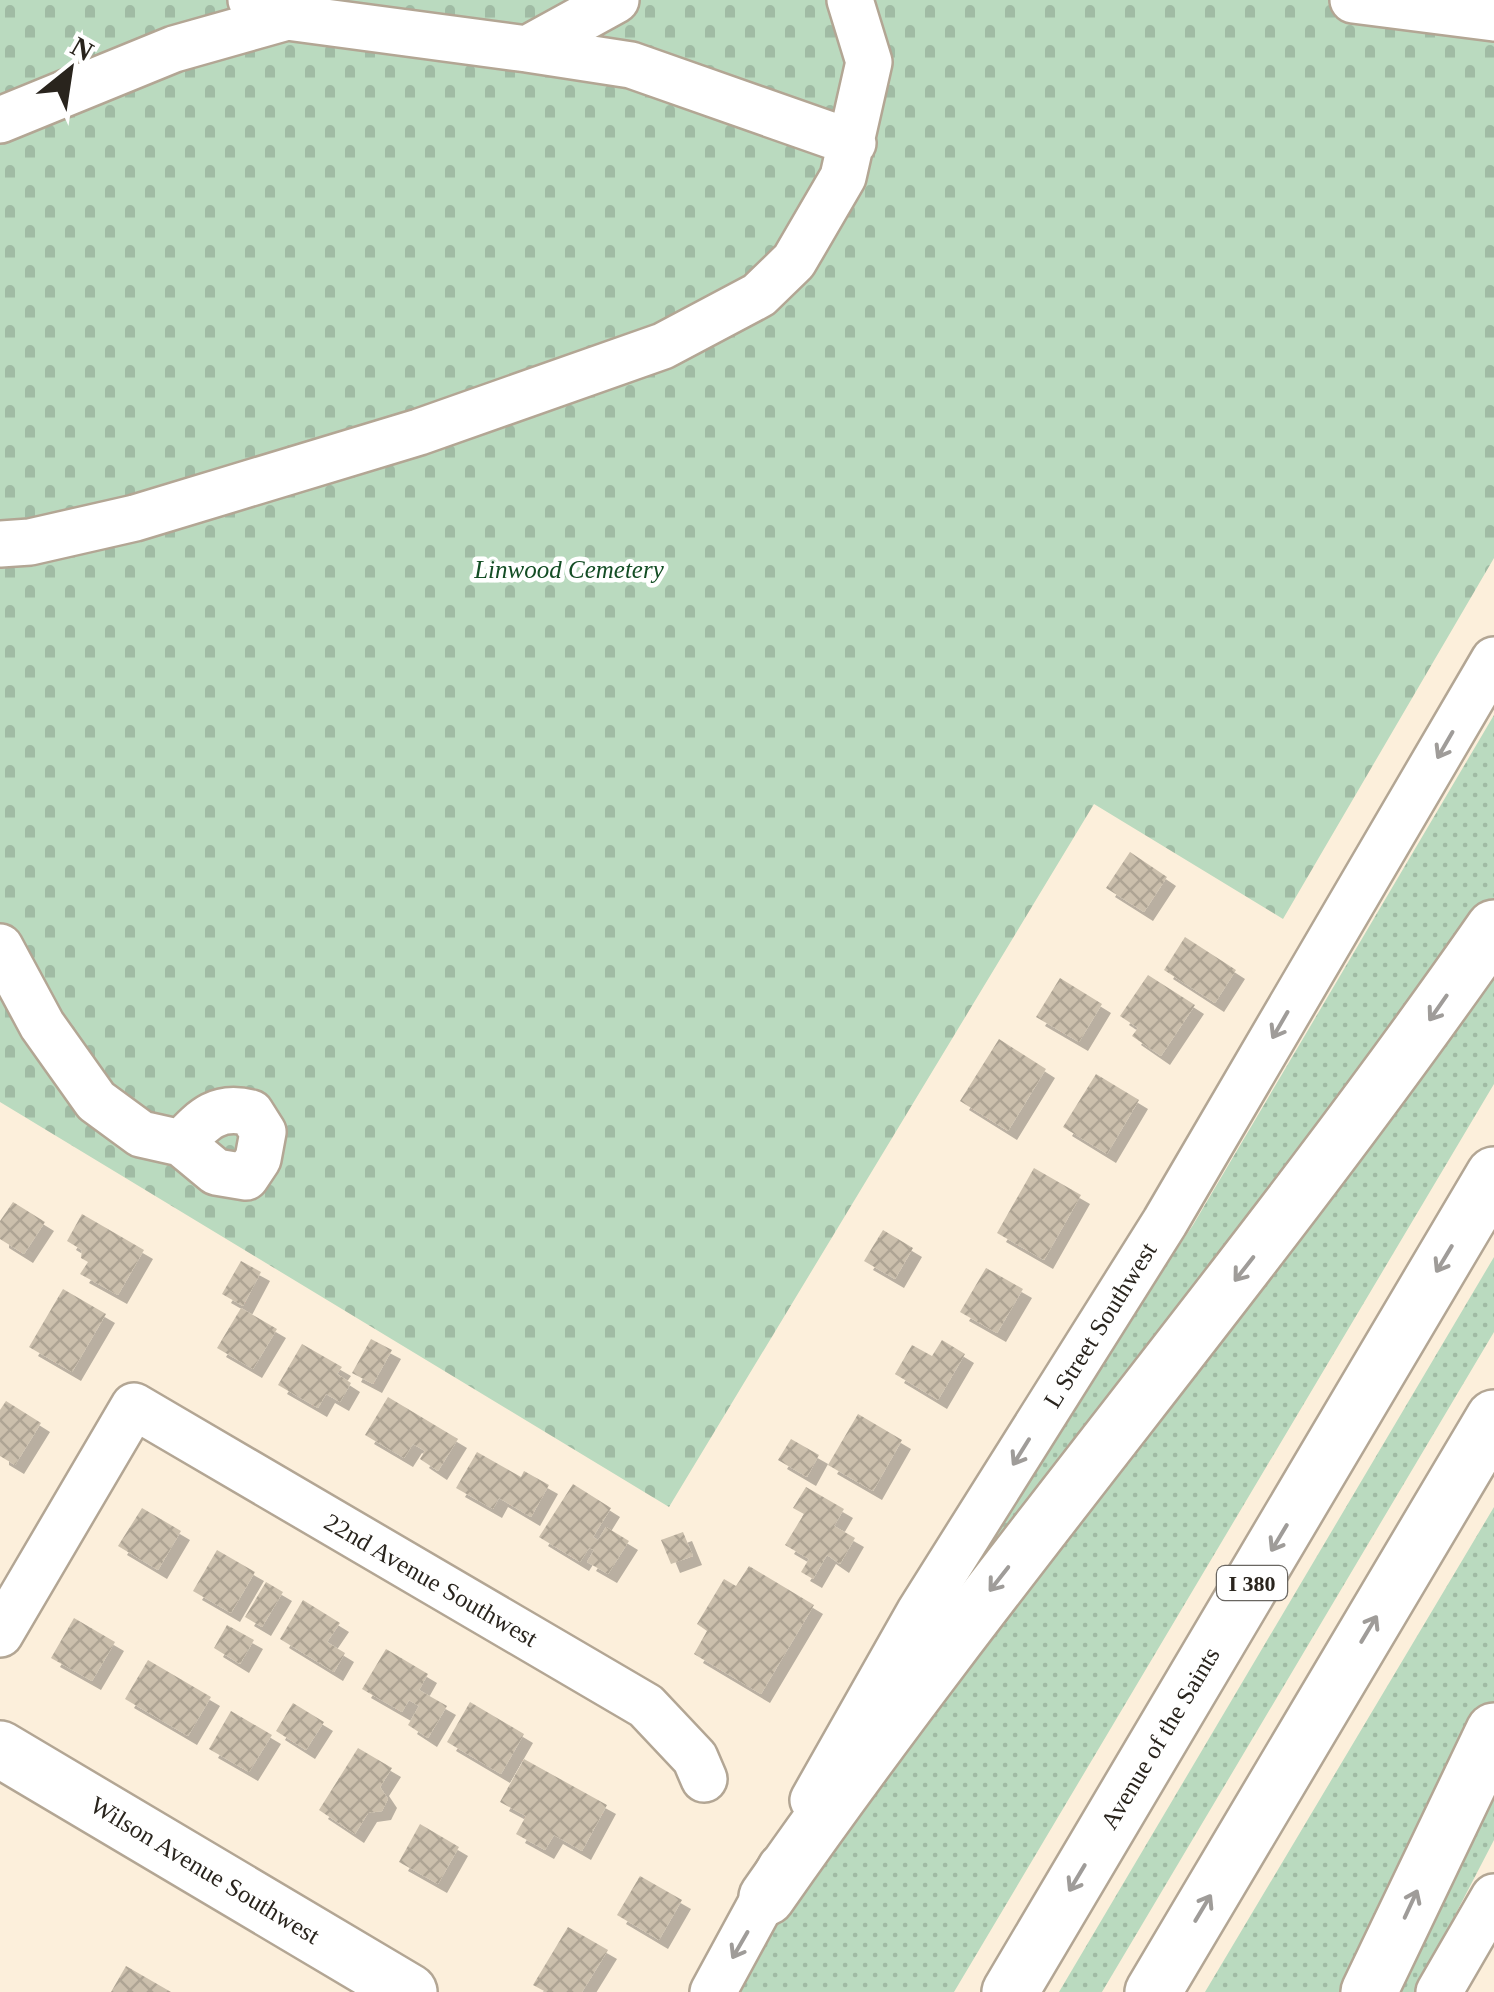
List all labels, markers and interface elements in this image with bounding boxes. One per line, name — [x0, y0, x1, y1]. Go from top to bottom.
north arrow — [20, 20, 120, 120]
text: N — [66, 30, 99, 67]
park label: Linwood Cemetery — [473, 556, 665, 583]
one-way arrow — [1435, 730, 1455, 758]
one-way arrow — [1428, 994, 1449, 1022]
one-way arrow — [1270, 1010, 1290, 1039]
street label: L Street Southwest — [1038, 1238, 1162, 1412]
one-way arrow — [1434, 1244, 1454, 1273]
one-way arrow — [1234, 1256, 1256, 1282]
one-way arrow — [1010, 1437, 1031, 1466]
street label: 22nd Avenue Southwest — [320, 1508, 542, 1652]
one-way arrow — [1269, 1523, 1289, 1552]
one-way arrow — [989, 1565, 1010, 1592]
road number: I 380 — [1217, 1566, 1287, 1600]
one-way arrow — [1359, 1615, 1379, 1644]
street label: Avenue of the Saints — [1095, 1642, 1225, 1834]
street label: Wilson Avenue Southwest — [86, 1791, 324, 1949]
one-way arrow — [1067, 1863, 1087, 1892]
one-way arrow — [1402, 1890, 1421, 1920]
one-way arrow — [1193, 1894, 1213, 1923]
one-way arrow — [729, 1929, 749, 1959]

